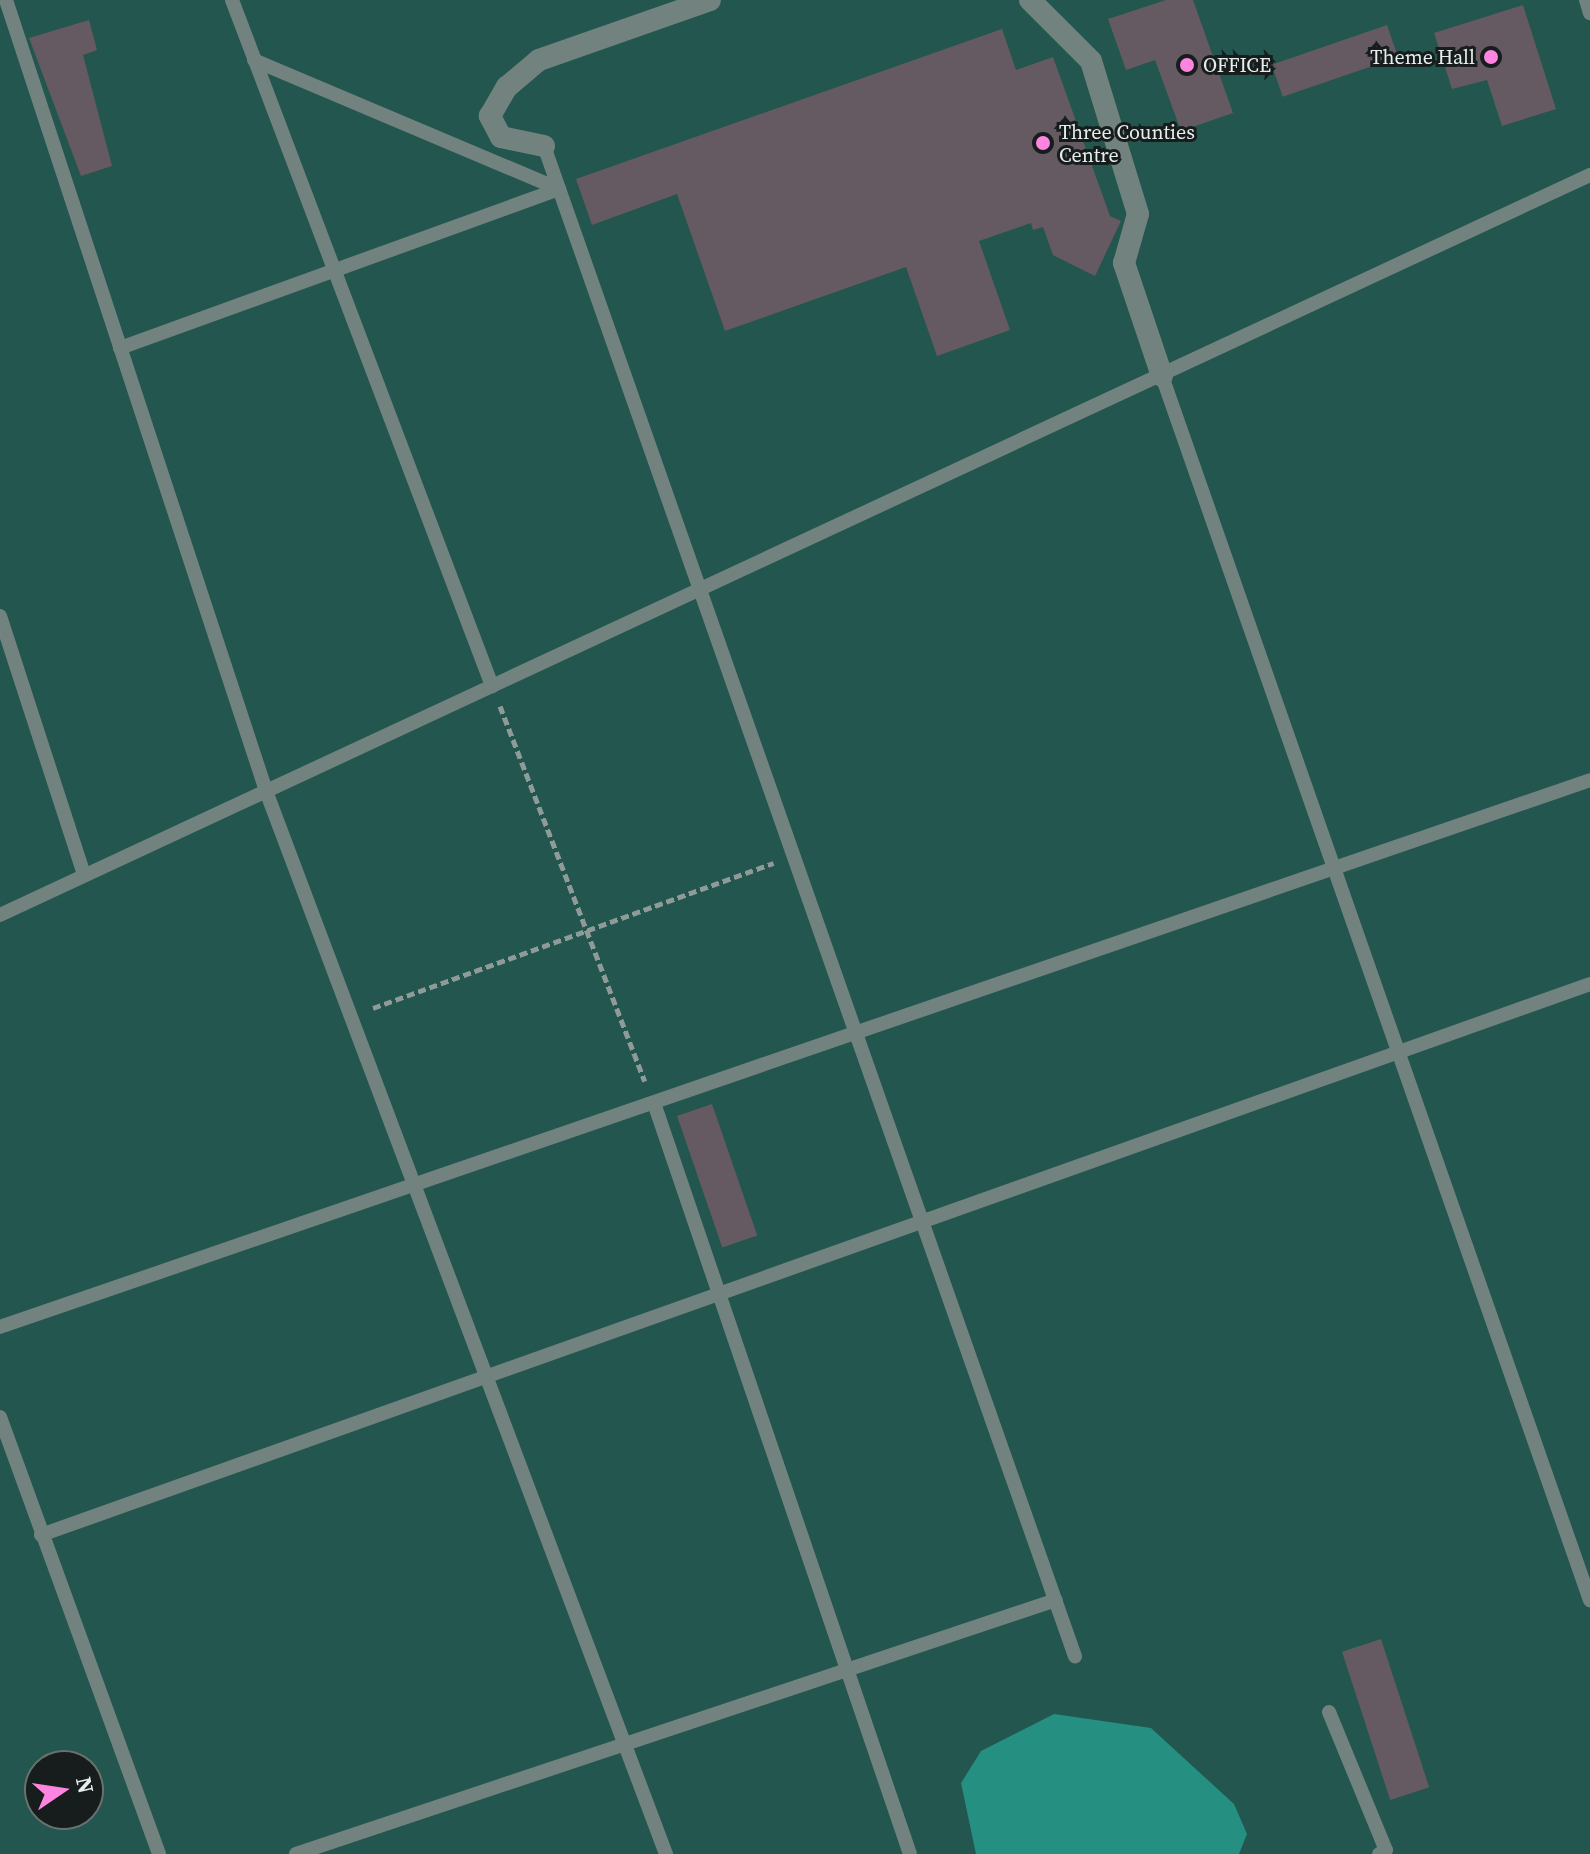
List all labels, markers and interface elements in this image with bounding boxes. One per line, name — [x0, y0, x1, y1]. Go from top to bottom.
place label: Theme Hall — [1370, 45, 1475, 69]
marker: Theme Hall — [1482, 48, 1500, 66]
place label: OFFICE — [1203, 53, 1271, 77]
marker: OFFICE — [1178, 56, 1196, 74]
place label: Three Counties Centre — [1059, 120, 1195, 167]
marker: Three Counties Centre — [1034, 134, 1052, 152]
north arrow — [24, 1750, 104, 1830]
text: N — [69, 1774, 102, 1796]

